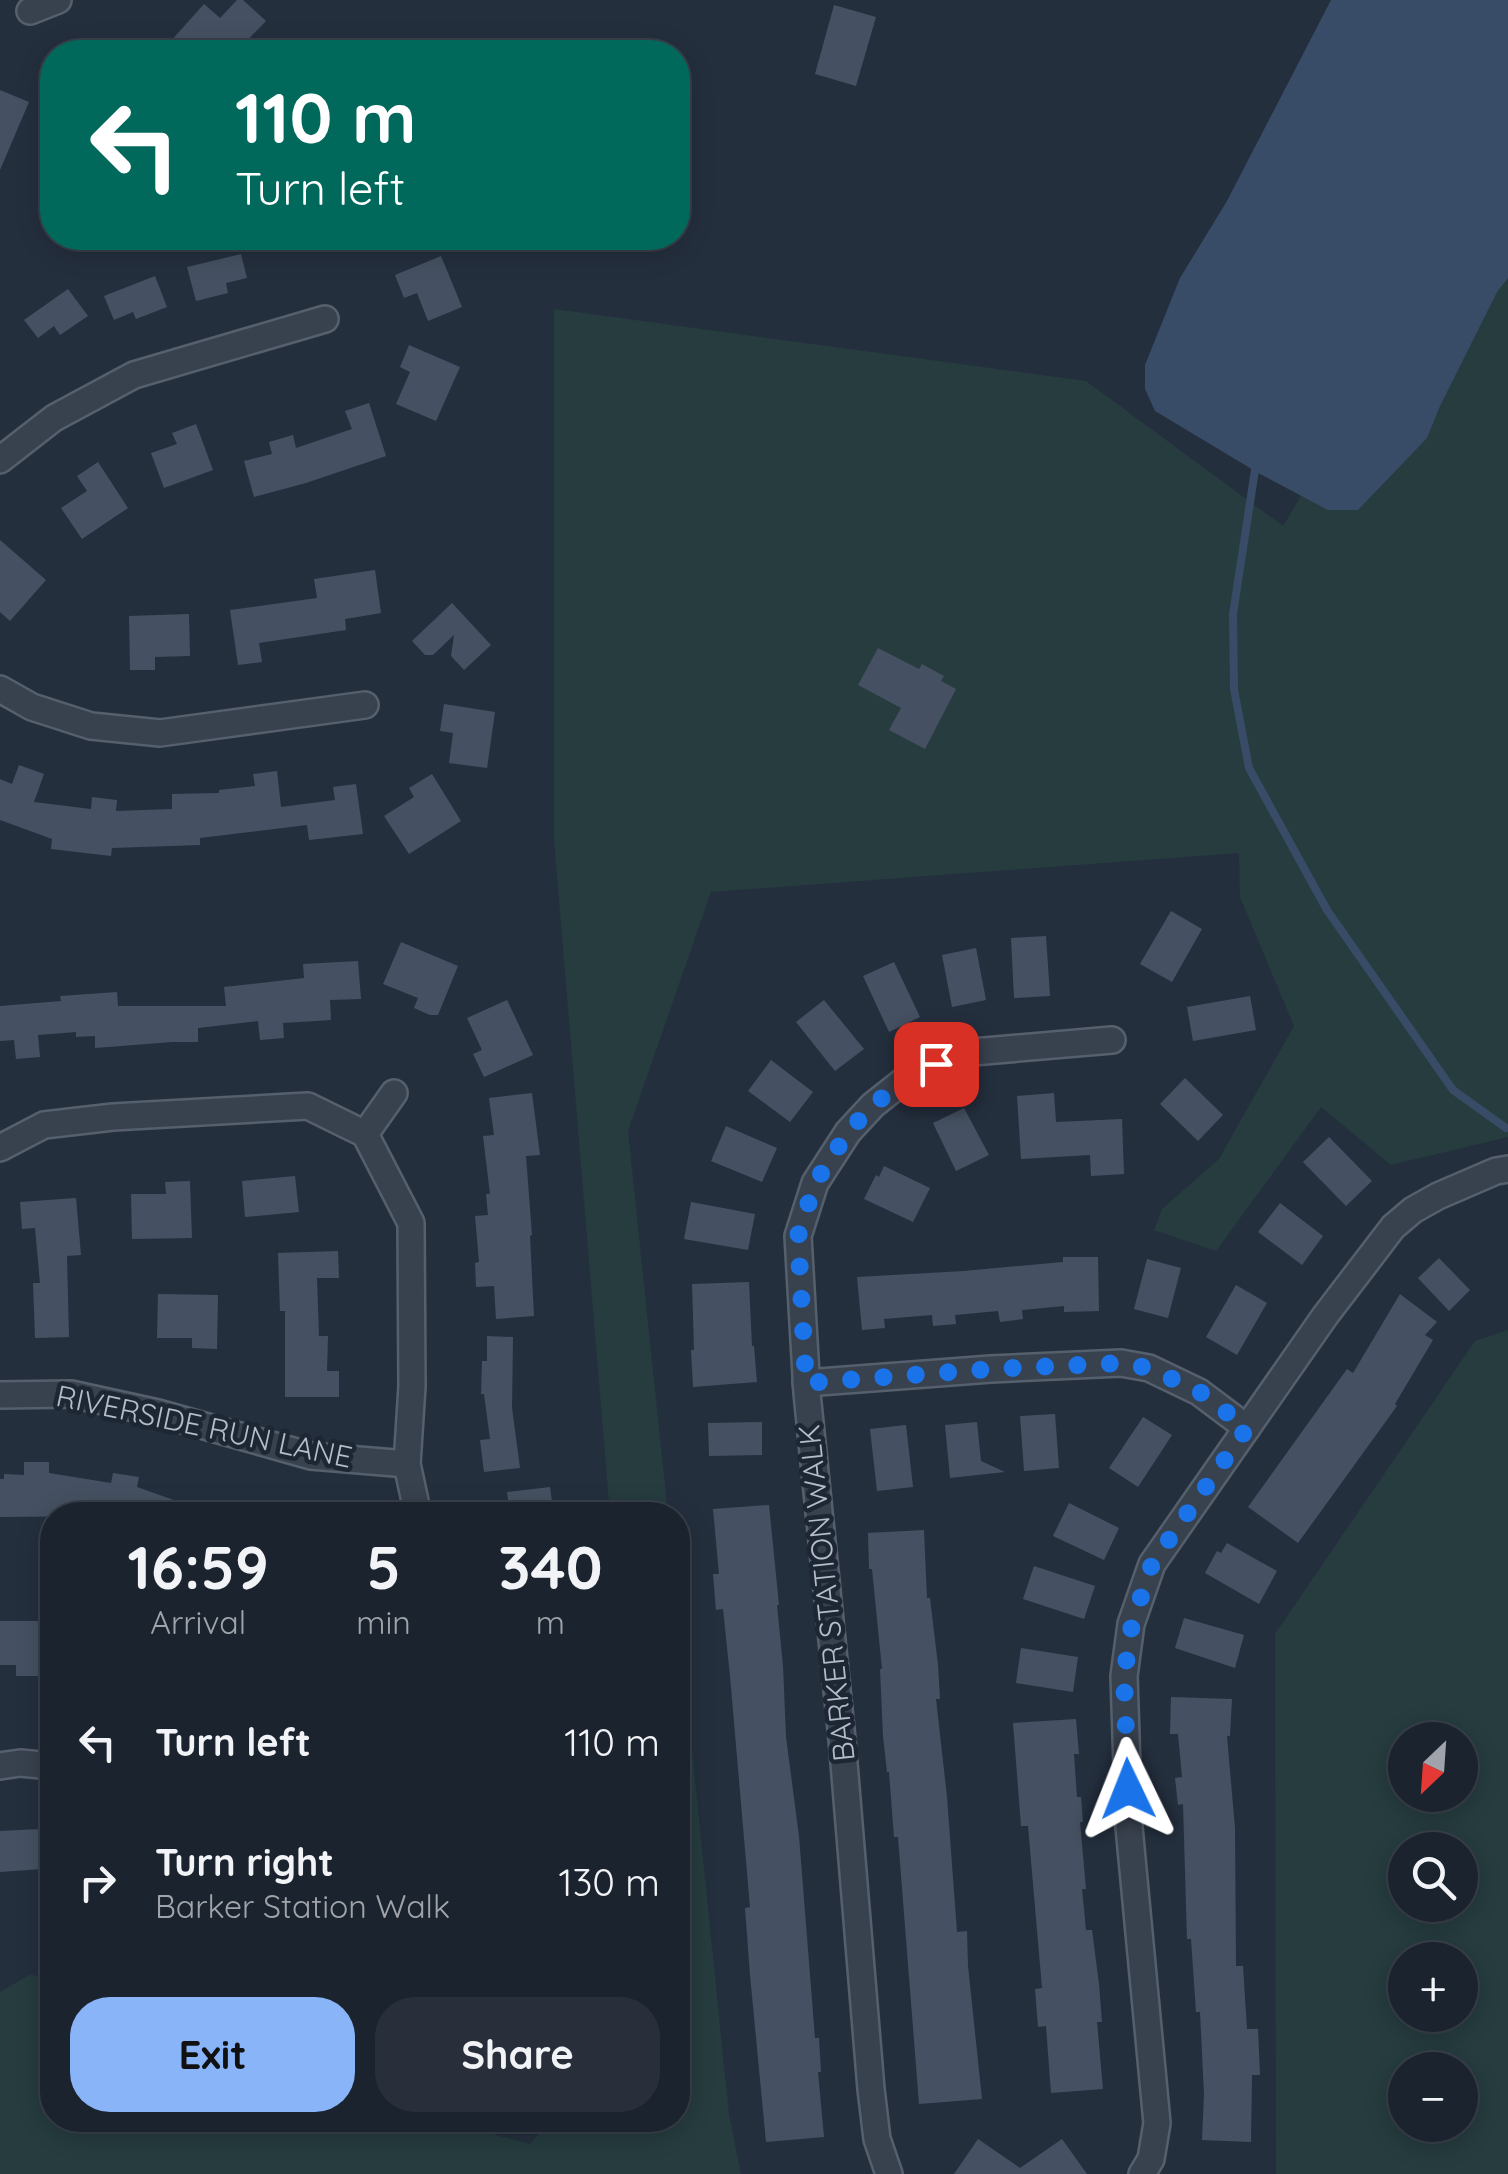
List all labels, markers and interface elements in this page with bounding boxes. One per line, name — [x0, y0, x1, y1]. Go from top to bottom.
text: 110 m — [235, 73, 417, 161]
icon: left — [70, 80, 200, 210]
text: Turn left — [235, 160, 405, 216]
pin — [894, 1022, 979, 1107]
icon: arrive — [909, 1037, 964, 1092]
street label: RIVERSIDE RUN LANE — [53, 1376, 356, 1476]
street label: BARKER STATION WALK — [789, 1423, 863, 1763]
text: 16:59 — [127, 1529, 269, 1604]
text: 5 — [366, 1529, 401, 1604]
text: 340 — [498, 1529, 603, 1604]
text: Arrival — [150, 1602, 246, 1642]
text: min — [356, 1602, 411, 1642]
text: m — [536, 1602, 565, 1642]
icon: left — [70, 1715, 125, 1770]
text: Turn left — [155, 1718, 311, 1766]
text: 110 m — [564, 1718, 660, 1766]
north arrow — [1388, 1722, 1478, 1812]
map controls — [1388, 1722, 1478, 2142]
position arrow — [1076, 1737, 1180, 1841]
button: search — [1388, 1832, 1478, 1922]
text: Turn right — [155, 1838, 334, 1886]
icon: right — [70, 1855, 125, 1910]
text: 130 m — [558, 1858, 660, 1906]
text: Barker Station Walk — [155, 1886, 450, 1926]
button: + — [1388, 1942, 1478, 2032]
button: Exit — [70, 1997, 355, 2112]
button: Share — [375, 1997, 660, 2112]
button: − — [1388, 2052, 1478, 2142]

